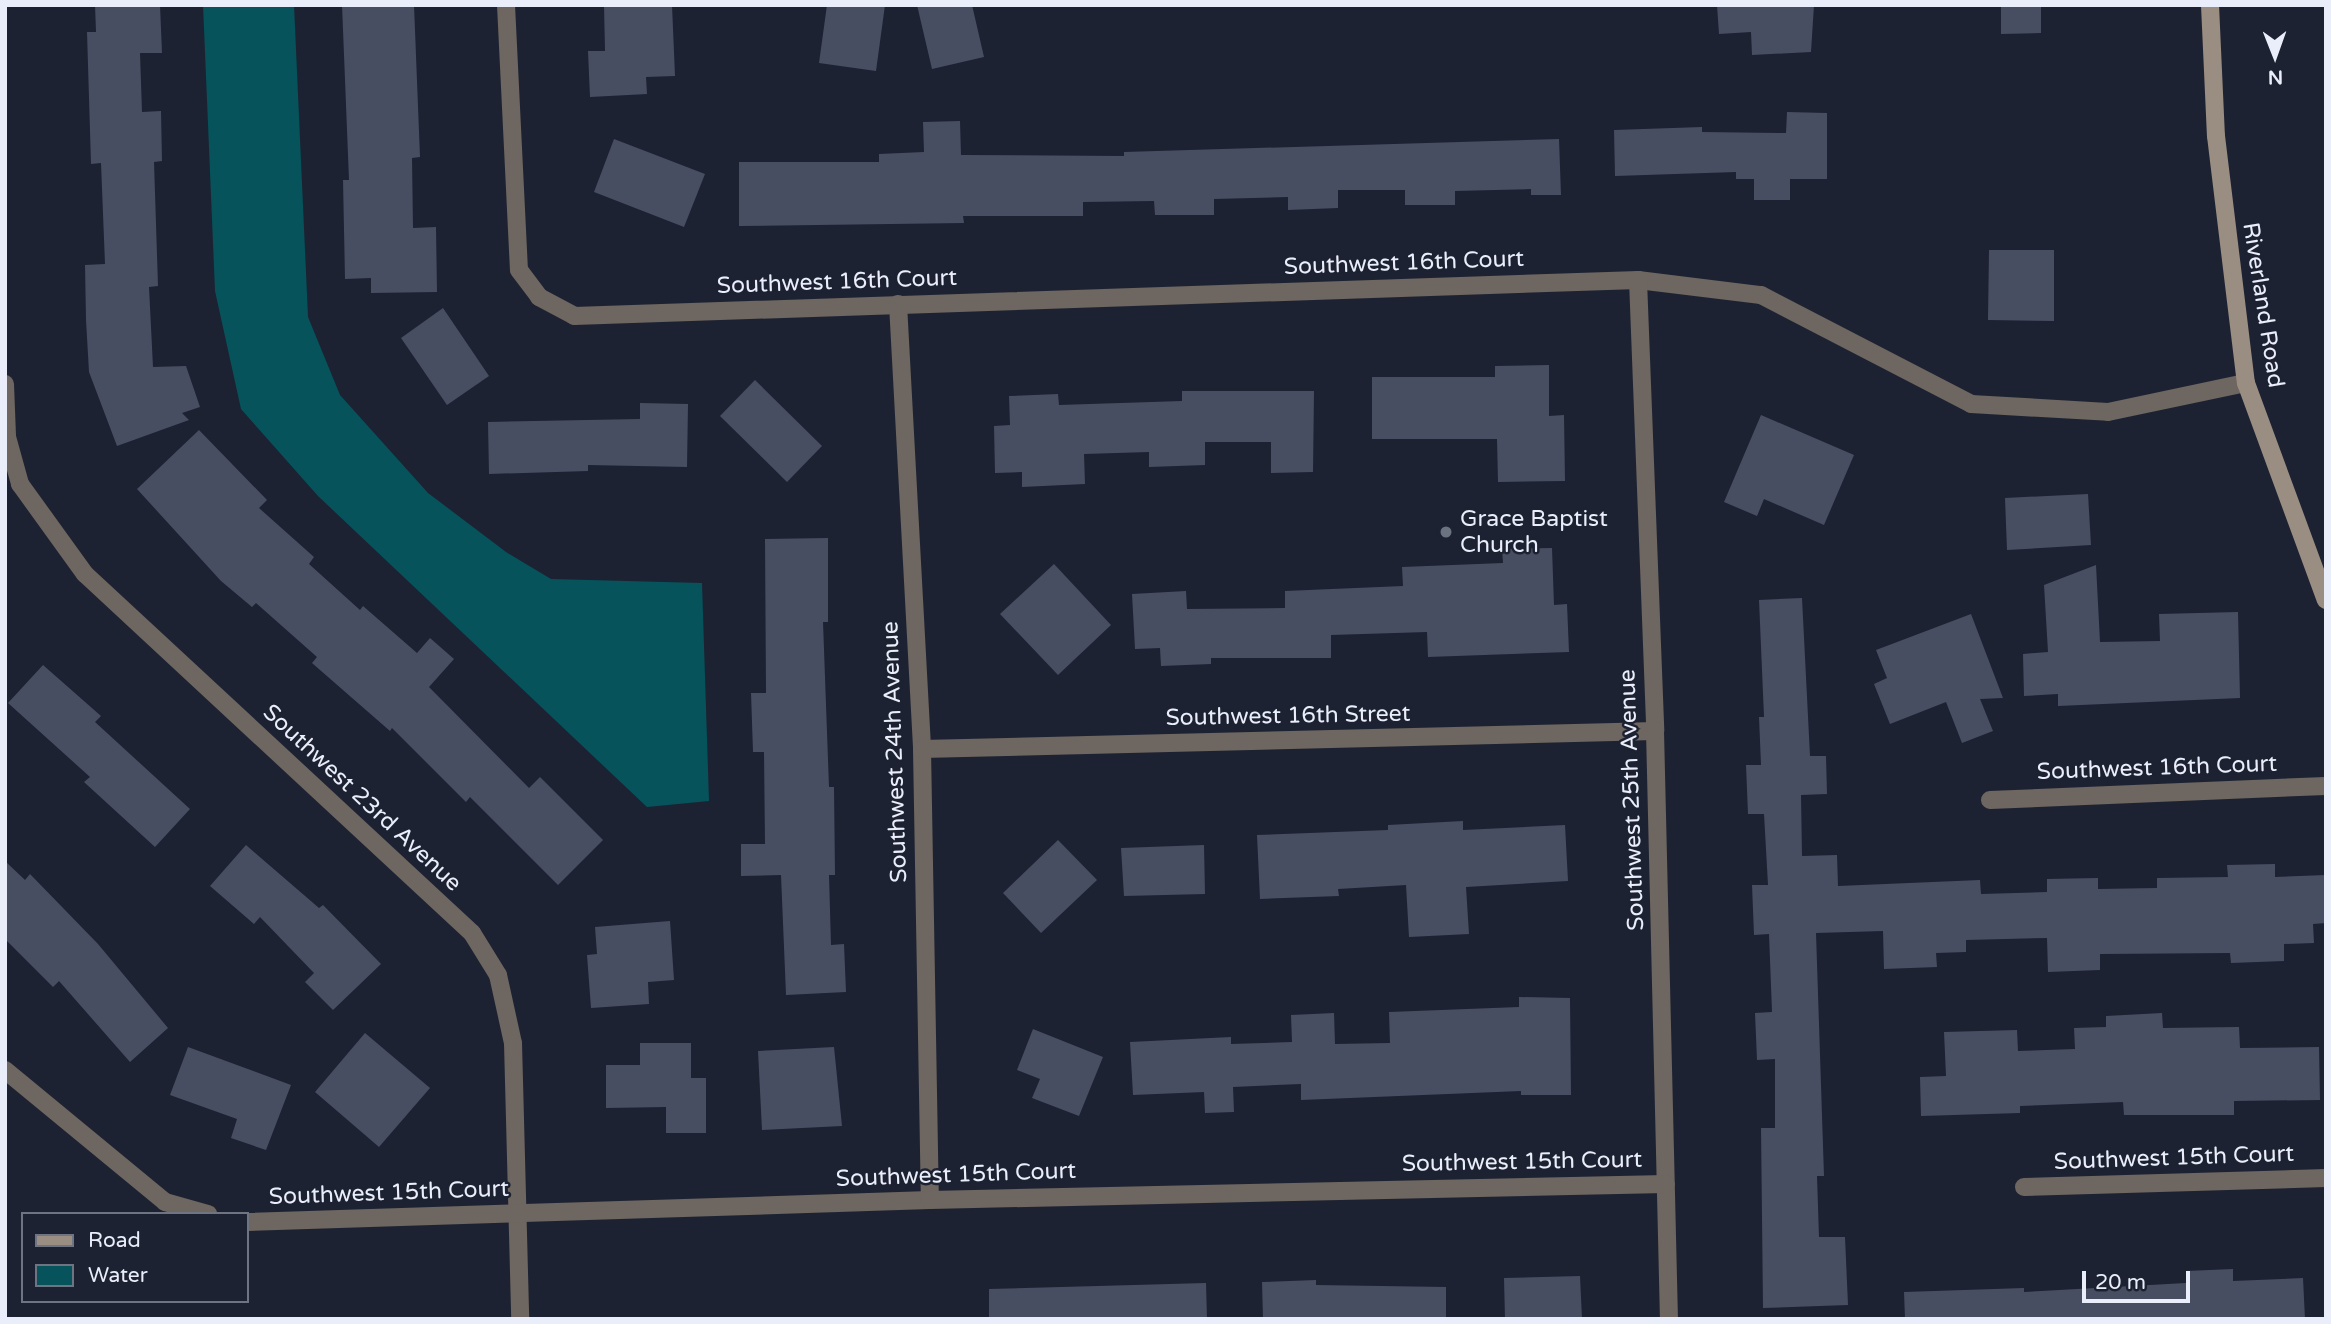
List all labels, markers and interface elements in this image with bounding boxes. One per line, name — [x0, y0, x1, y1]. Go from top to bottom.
north arrow — [2240, 21, 2310, 91]
text: N — [2268, 66, 2283, 88]
street label: Riverland Road — [2236, 220, 2290, 390]
street label: Southwest 16th Court — [1283, 245, 1525, 281]
street label: Southwest 16th Court — [716, 264, 958, 300]
place label: Grace Baptist Church — [1460, 505, 1608, 559]
marker: Grace Baptist Church — [1438, 524, 1454, 540]
street label: Southwest 24th Avenue — [877, 621, 913, 883]
street label: Southwest 25th Avenue — [1614, 669, 1650, 931]
street label: Southwest 23rd Avenue — [257, 699, 467, 897]
street label: Southwest 16th Street — [1165, 700, 1411, 732]
street label: Southwest 16th Court — [2036, 750, 2278, 786]
street label: Southwest 15th Court — [2053, 1140, 2295, 1176]
street label: Southwest 15th Court — [1402, 1146, 1642, 1178]
street label: Southwest 15th Court — [835, 1157, 1077, 1193]
street label: Southwest 15th Court — [268, 1175, 510, 1211]
legend — [21, 1212, 248, 1303]
text: Road — [88, 1228, 141, 1253]
scale bar — [2086, 1258, 2194, 1302]
text: Water — [88, 1263, 148, 1288]
text: 20 m — [2095, 1270, 2146, 1295]

